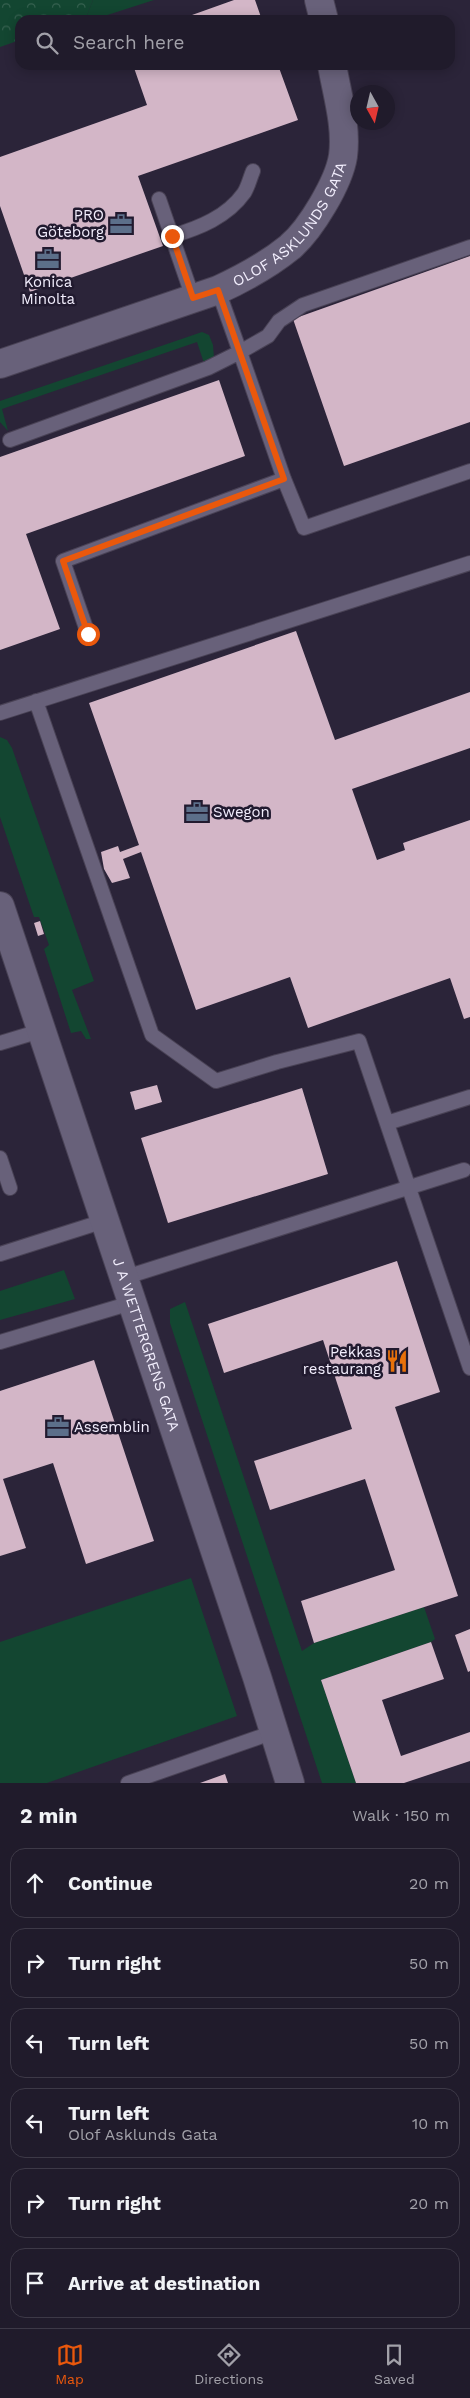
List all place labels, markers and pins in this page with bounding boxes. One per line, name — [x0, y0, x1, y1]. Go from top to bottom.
place label: PRO Göteborg — [37, 206, 104, 241]
office icon: PRO Göteborg — [108, 211, 134, 237]
office icon: Konica Minolta — [35, 246, 61, 272]
place label: Konica Minolta — [21, 273, 76, 308]
office icon: Swegon — [184, 799, 210, 825]
place label: Swegon — [213, 803, 270, 821]
place label: Pekkas restaurang — [303, 1343, 381, 1378]
restaurant icon: Pekkas restaurang — [384, 1348, 410, 1374]
office icon: Assemblin — [45, 1414, 71, 1440]
place label: Assemblin — [74, 1418, 150, 1436]

